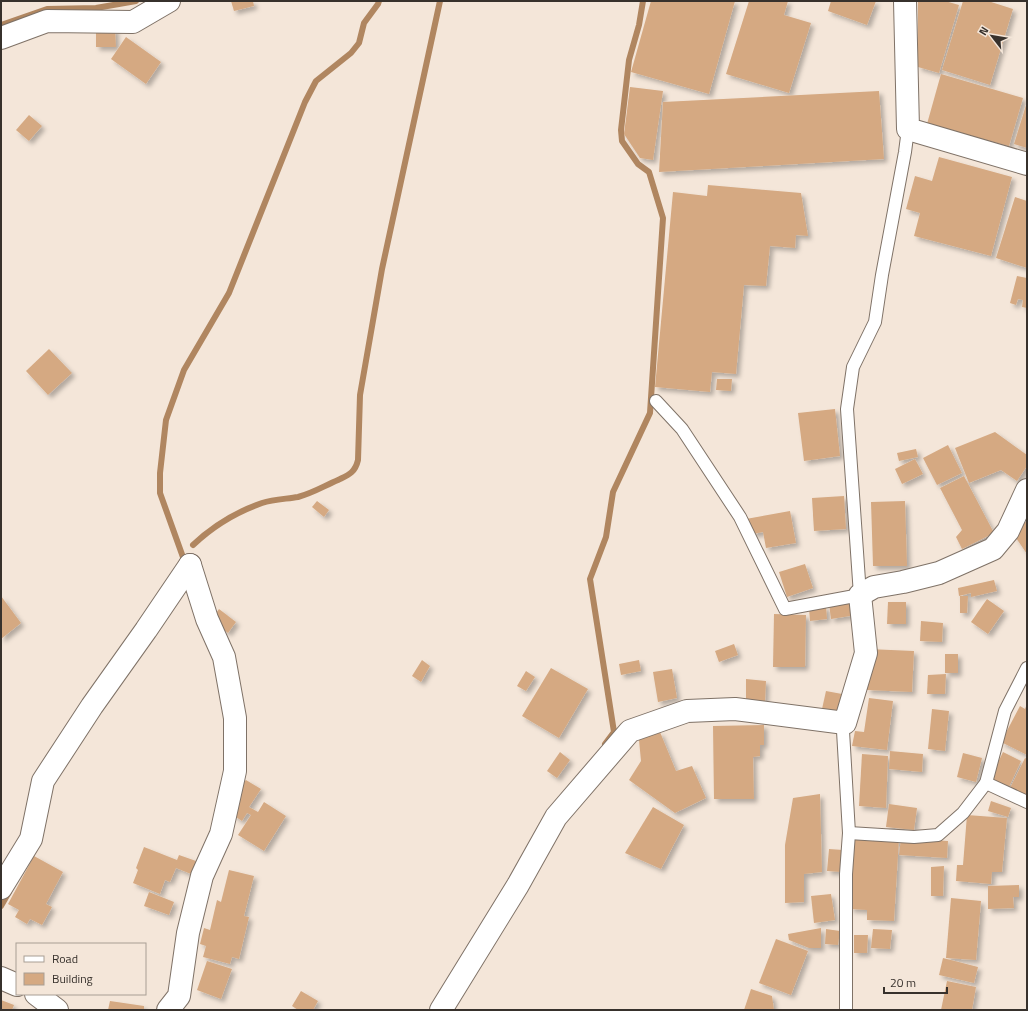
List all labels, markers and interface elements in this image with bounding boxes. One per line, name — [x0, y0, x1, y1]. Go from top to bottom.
north arrow — [972, 16, 1012, 56]
text: N — [975, 23, 992, 38]
legend — [16, 943, 146, 995]
text: Road — [52, 949, 78, 968]
text: Building — [52, 969, 93, 988]
scale bar — [884, 969, 947, 995]
text: 20 m — [890, 973, 916, 992]

